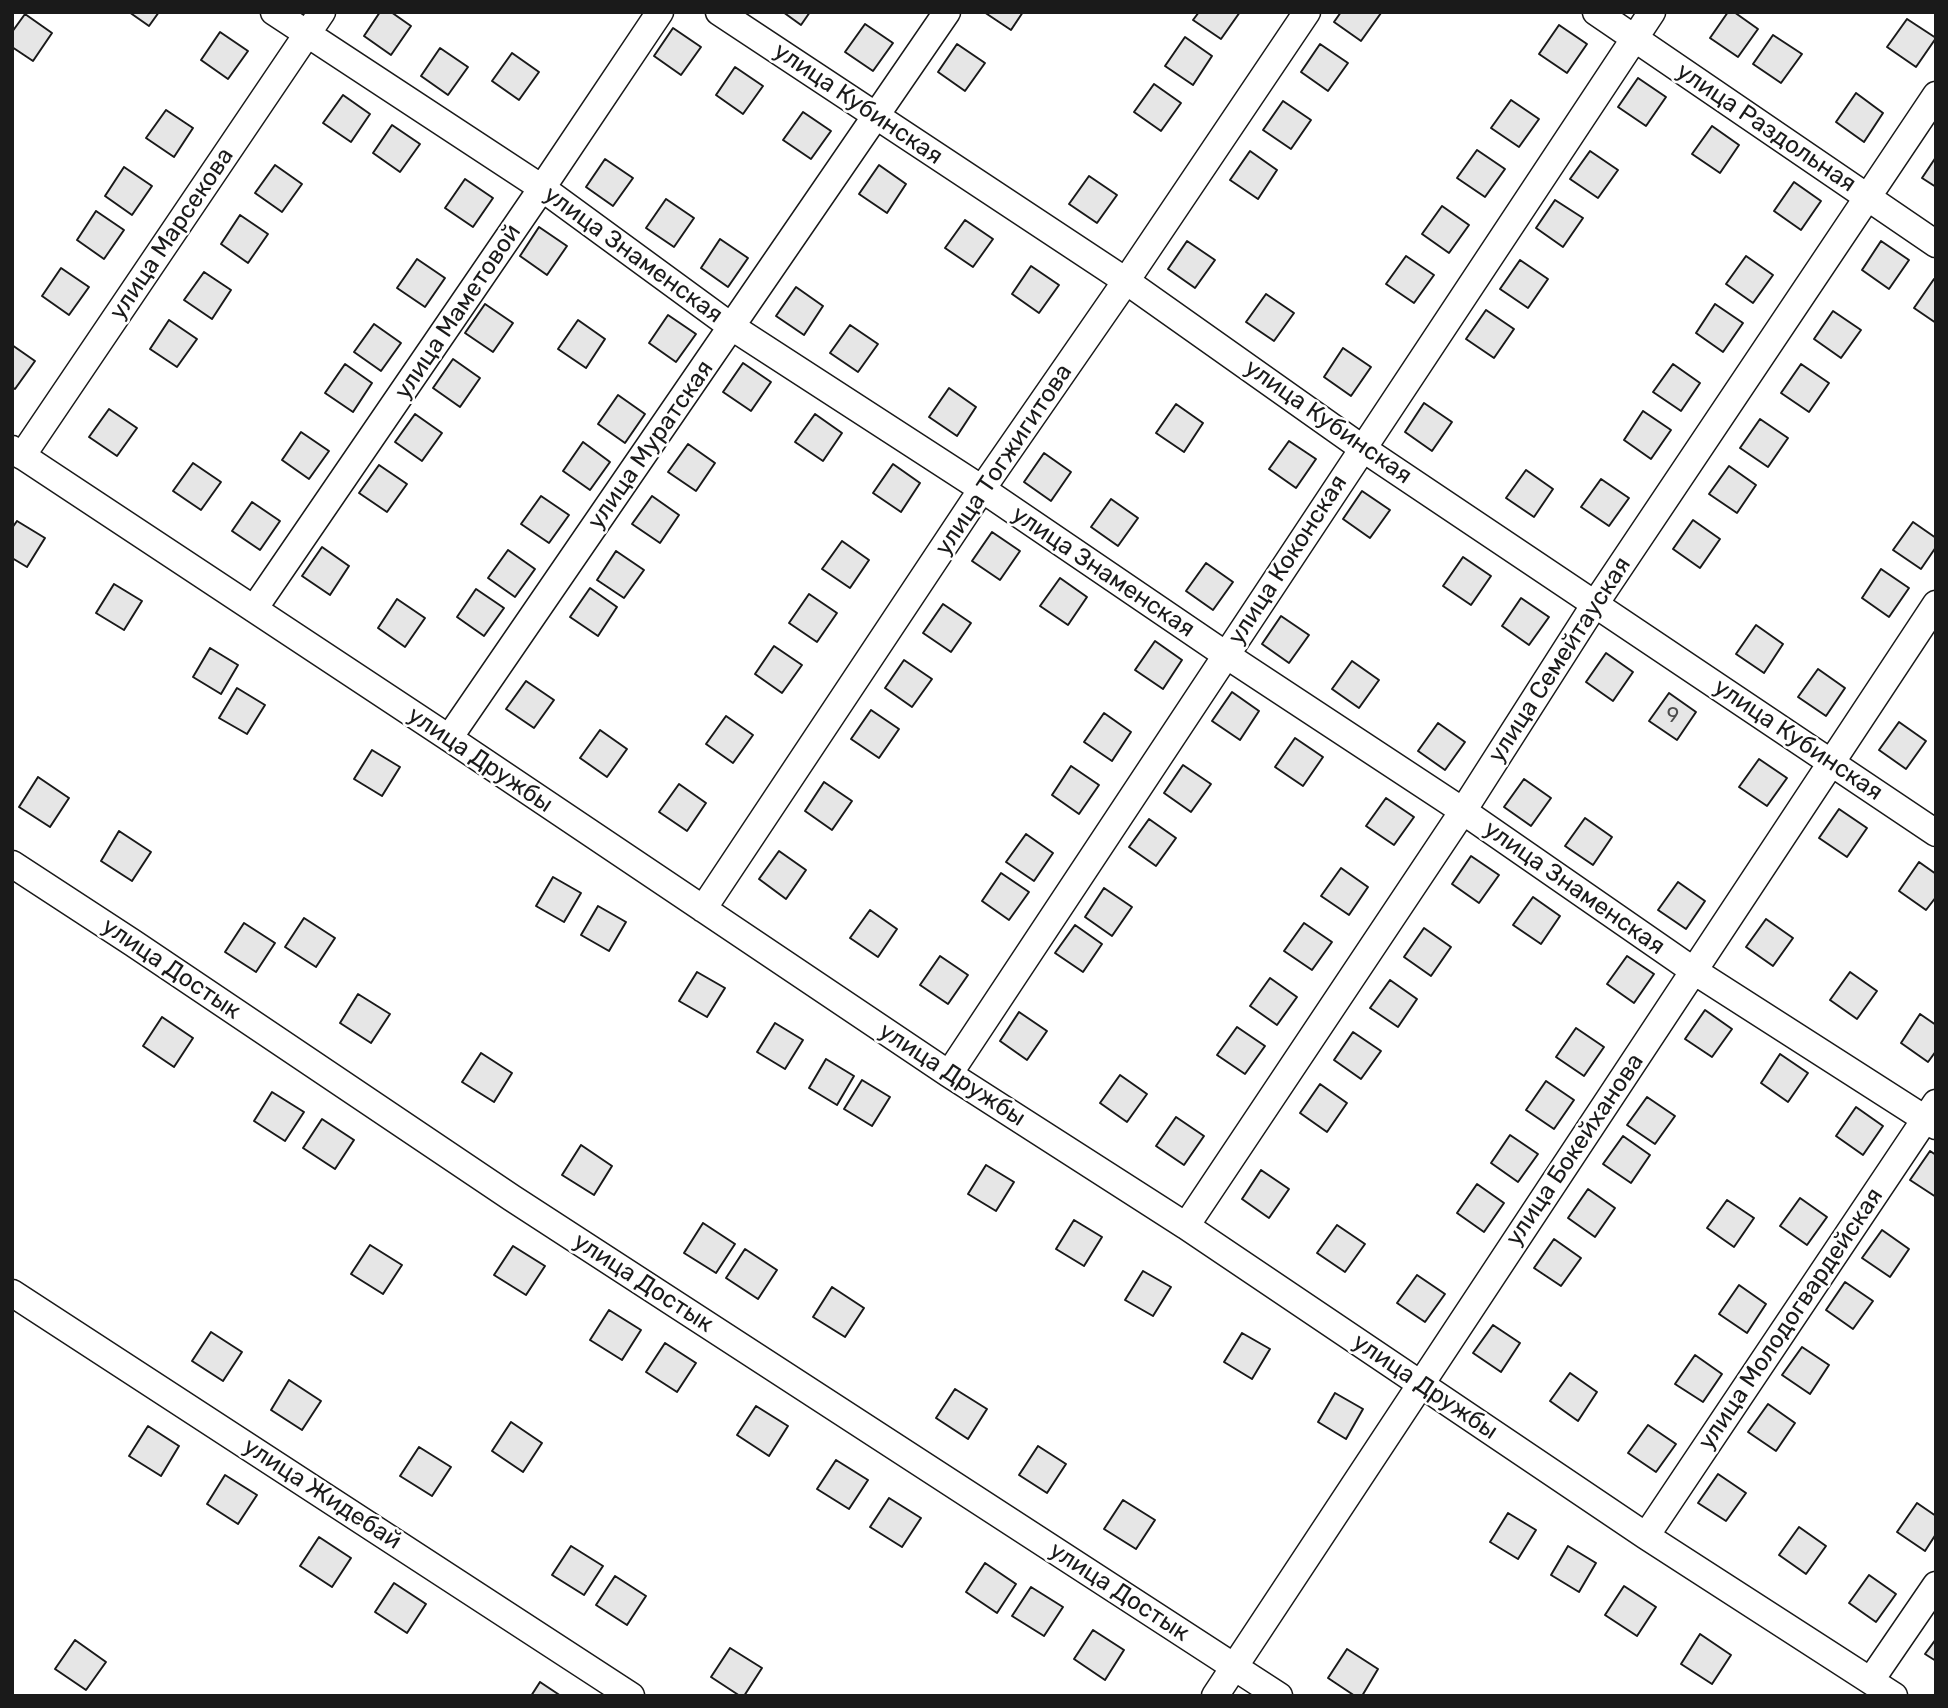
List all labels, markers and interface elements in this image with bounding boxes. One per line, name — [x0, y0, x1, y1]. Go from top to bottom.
street label: улица Кубинская — [768, 37, 948, 171]
street label: улица Раздольная — [1671, 57, 1861, 199]
street label: улица Марсекова — [104, 143, 240, 325]
street label: улица Знаменская — [538, 180, 728, 330]
street label: улица Маметовой — [389, 219, 527, 405]
street label: улица Кубинская — [1239, 353, 1417, 491]
street label: улица Муратская — [582, 355, 720, 535]
street label: улица Тогжигитова — [929, 359, 1079, 561]
street label: улица Коконская — [1222, 470, 1354, 650]
street label: улица Знаменская — [1006, 500, 1200, 644]
street label: улица Семейтауская — [1483, 552, 1637, 768]
street label: улица Кубинская — [1708, 673, 1888, 807]
street label: улица Дружбы — [402, 701, 558, 819]
house number: 9 — [1667, 703, 1679, 729]
street label: улица Знаменская — [1478, 815, 1670, 961]
street label: улица Достык — [96, 912, 246, 1026]
street label: улица Дружбы — [873, 1017, 1031, 1133]
street label: улица Бокейханова — [1500, 1048, 1650, 1252]
street label: улица Молодогвардейская — [1692, 1183, 1890, 1455]
street label: улица Достык — [568, 1227, 718, 1339]
street label: улица Дружбы — [1347, 1328, 1503, 1446]
street label: улица Жидебай — [237, 1432, 407, 1556]
street label: улица Достык — [1044, 1536, 1194, 1648]

